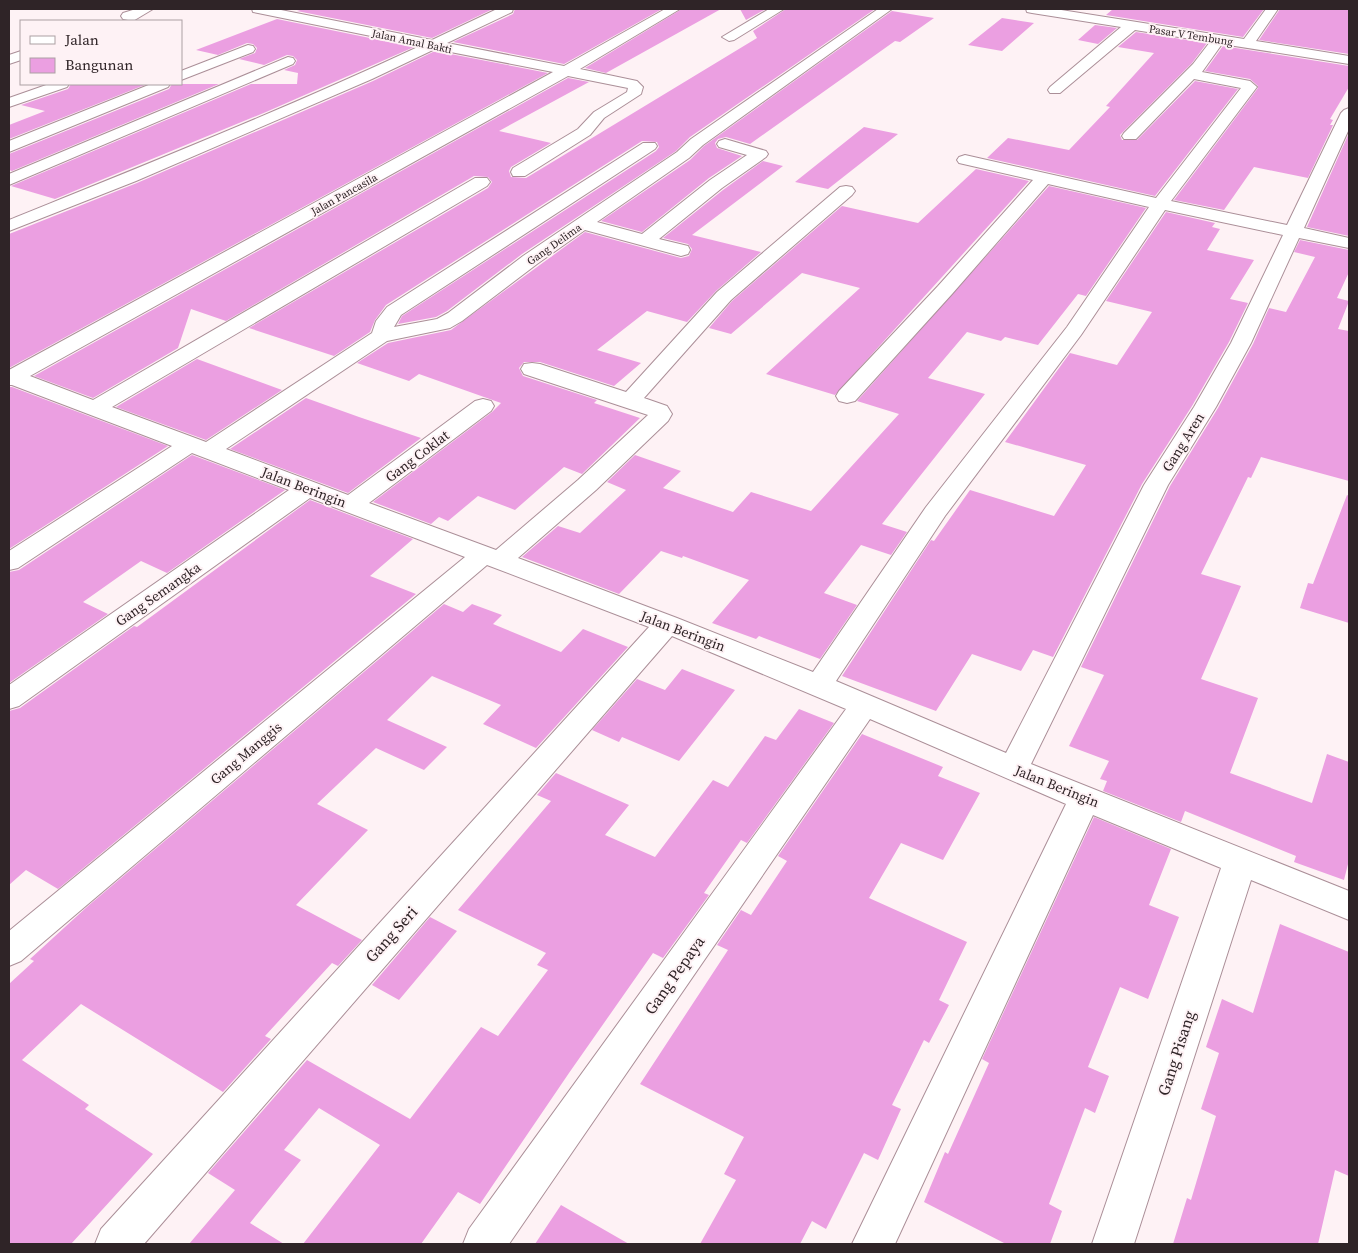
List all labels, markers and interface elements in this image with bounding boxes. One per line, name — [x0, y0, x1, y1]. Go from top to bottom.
legend — [20, 20, 182, 85]
street label: Pasar V Tembung — [1148, 21, 1234, 50]
street label: Jalan Amal Bakti — [370, 25, 453, 57]
text: Jalan — [64, 29, 99, 50]
text: Bangunan — [65, 54, 133, 75]
street label: Jalan Pancasila — [307, 170, 381, 219]
street label: Gang Delima — [524, 220, 585, 269]
street label: Gang Aren — [1157, 408, 1209, 475]
street label: Gang Coklat — [381, 425, 453, 487]
street label: Jalan Beringin — [258, 461, 350, 513]
street label: Gang Semangka — [111, 557, 205, 631]
street label: Jalan Beringin — [637, 605, 729, 657]
street label: Gang Manggis — [206, 717, 286, 789]
street label: Jalan Beringin — [1011, 760, 1103, 812]
street label: Gang Seri — [360, 901, 422, 967]
street label: Gang Pepaya — [639, 931, 710, 1019]
street label: Gang Pisang — [1152, 1008, 1200, 1098]

